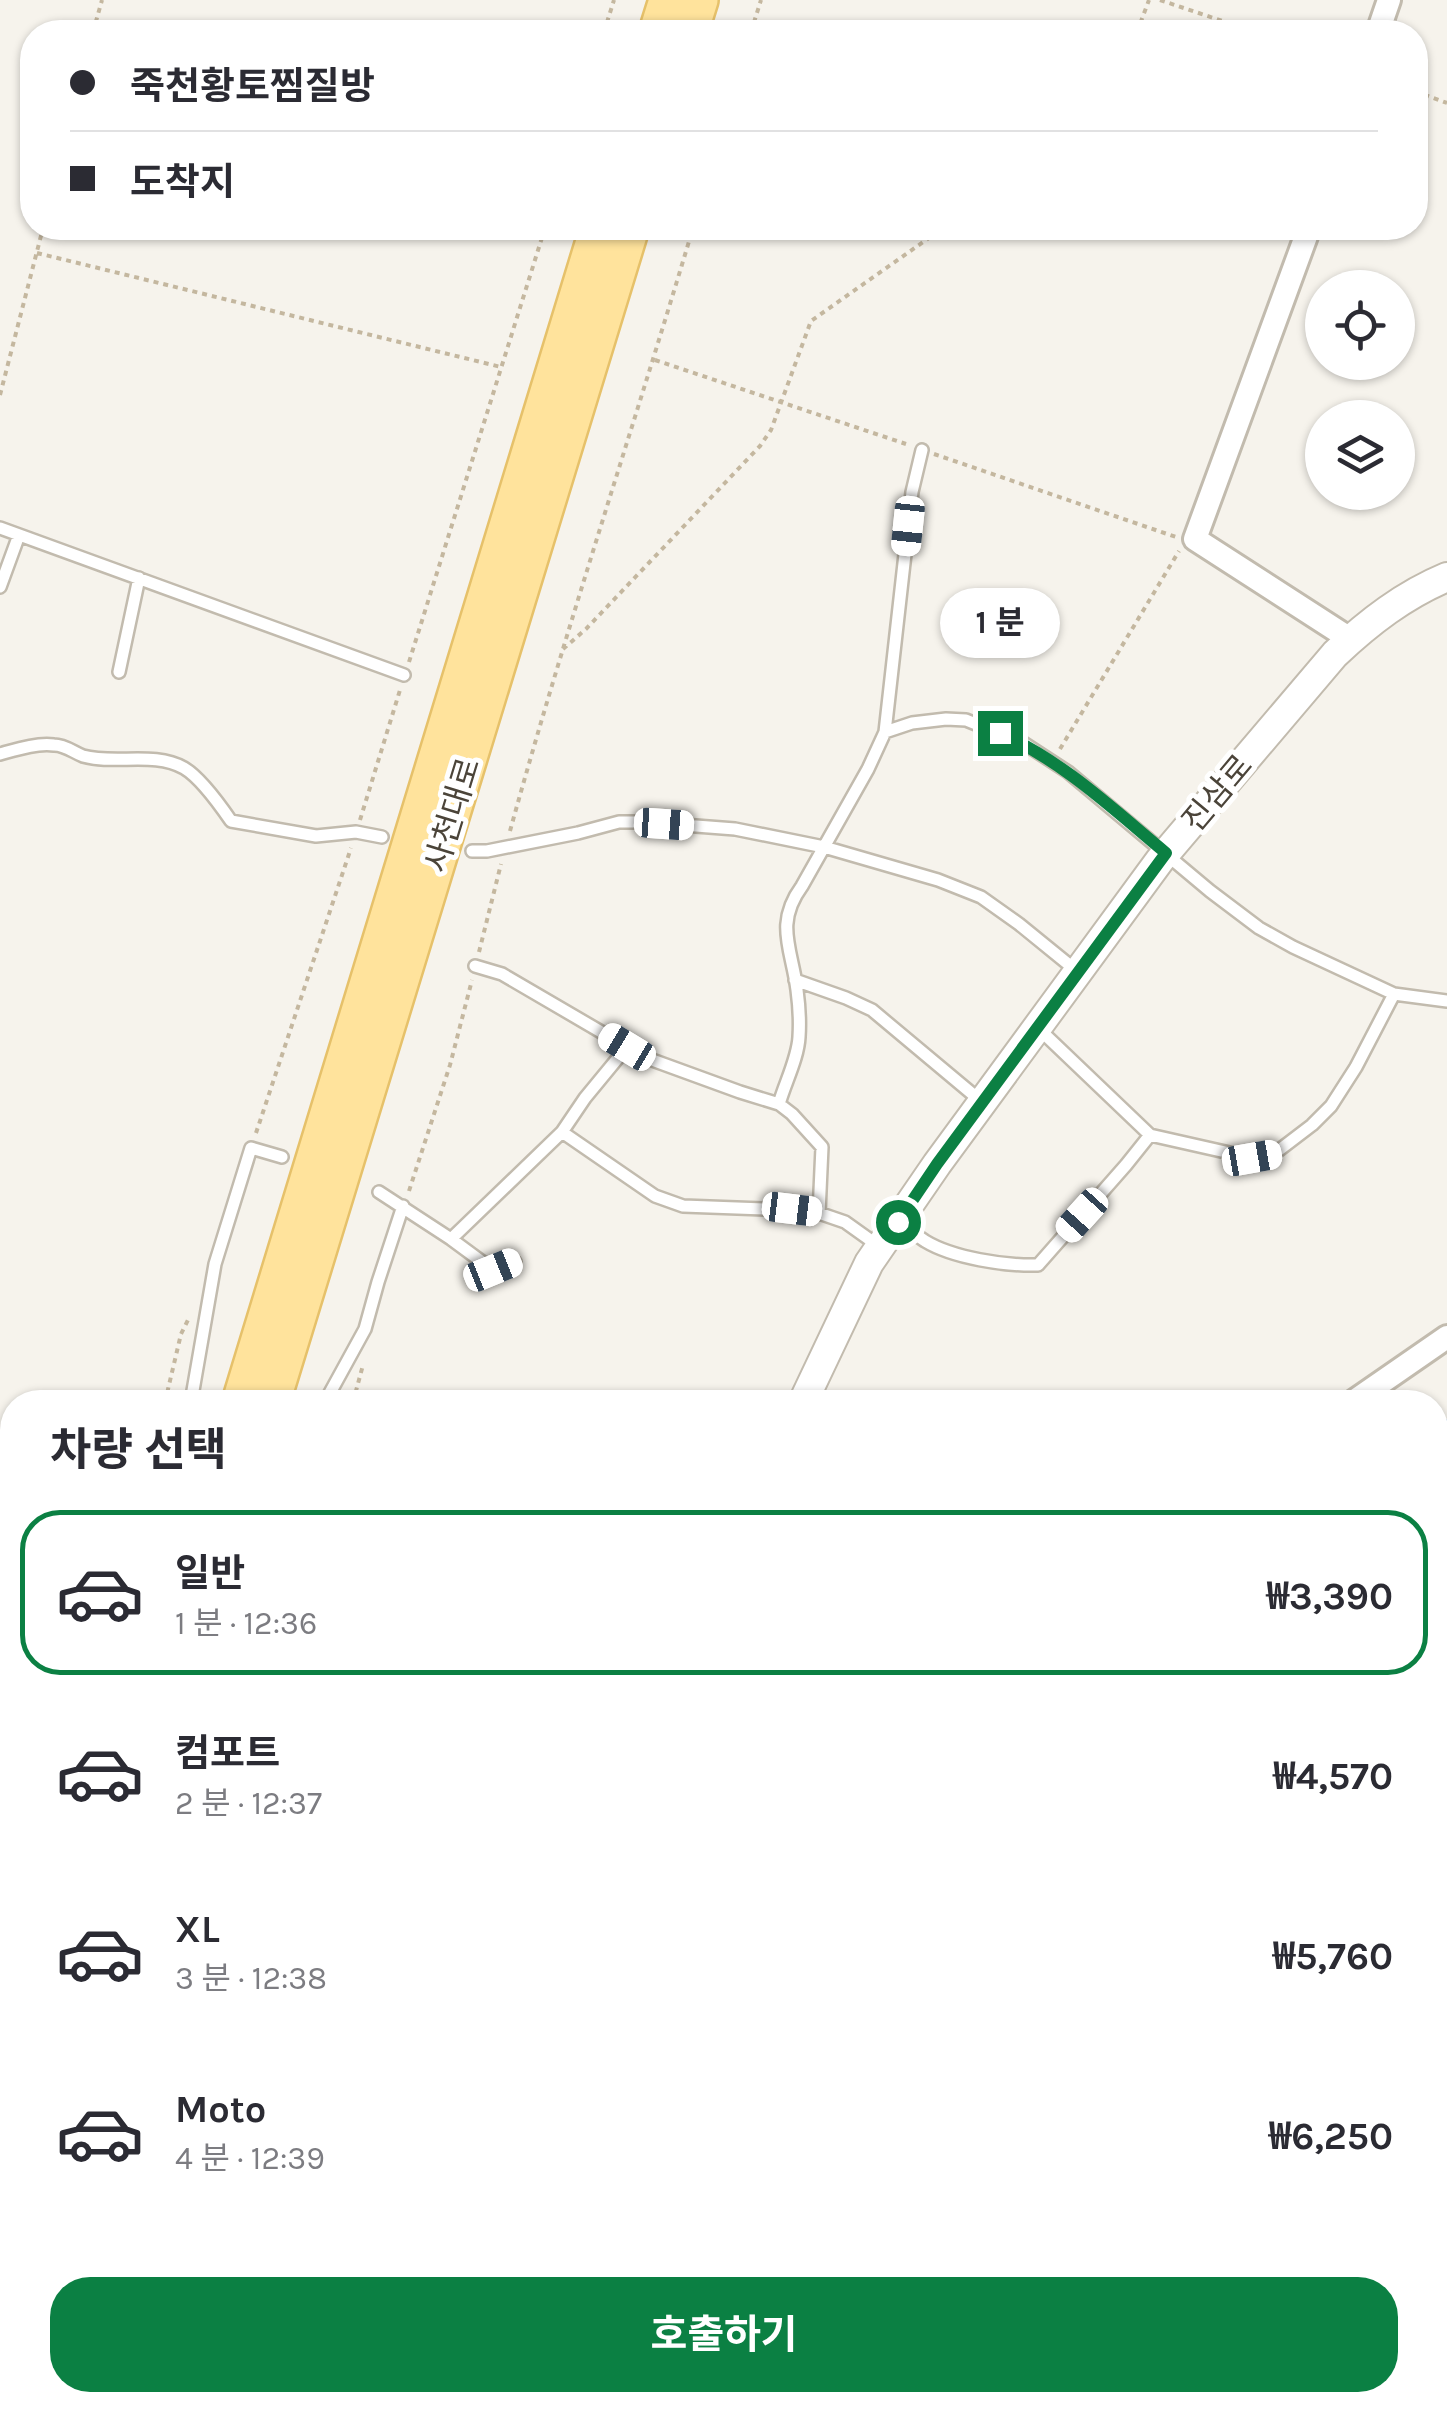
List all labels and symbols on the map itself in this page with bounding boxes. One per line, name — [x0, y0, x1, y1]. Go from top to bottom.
car — [890, 495, 926, 557]
callout: 1 분 — [940, 588, 1060, 658]
route end — [978, 711, 1023, 756]
street label: 진삼로 — [1175, 748, 1260, 839]
street label: 사천대로 — [418, 753, 487, 877]
car — [633, 807, 695, 841]
car — [594, 1019, 660, 1075]
car — [1220, 1138, 1284, 1178]
car — [1051, 1183, 1113, 1247]
car — [760, 1190, 824, 1228]
route start — [876, 1200, 921, 1245]
car — [460, 1245, 526, 1295]

